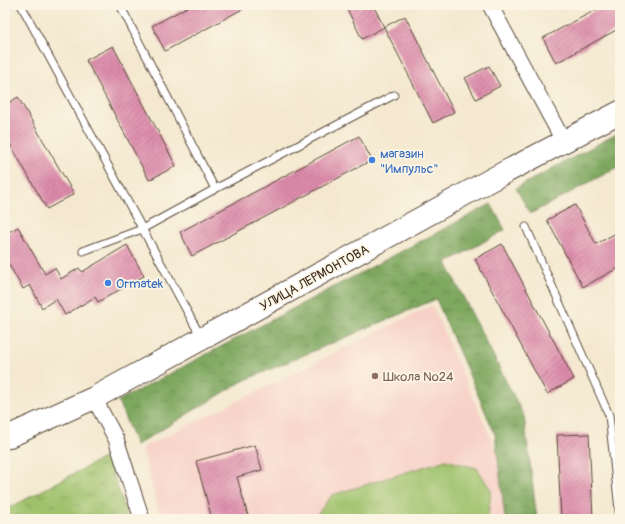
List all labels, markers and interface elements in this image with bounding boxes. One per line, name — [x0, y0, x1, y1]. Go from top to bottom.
place label: магазин "Импульс" — [380, 146, 439, 177]
marker: магазин "Импульс" — [367, 155, 377, 165]
street label: УЛИЦА ЛЕРМОНТОВА — [257, 241, 372, 314]
place label: Ormatek — [116, 276, 164, 292]
marker: Ormatek — [103, 278, 113, 288]
place label: Школа №24 — [383, 369, 454, 385]
marker: Школа №24 — [370, 371, 380, 381]

